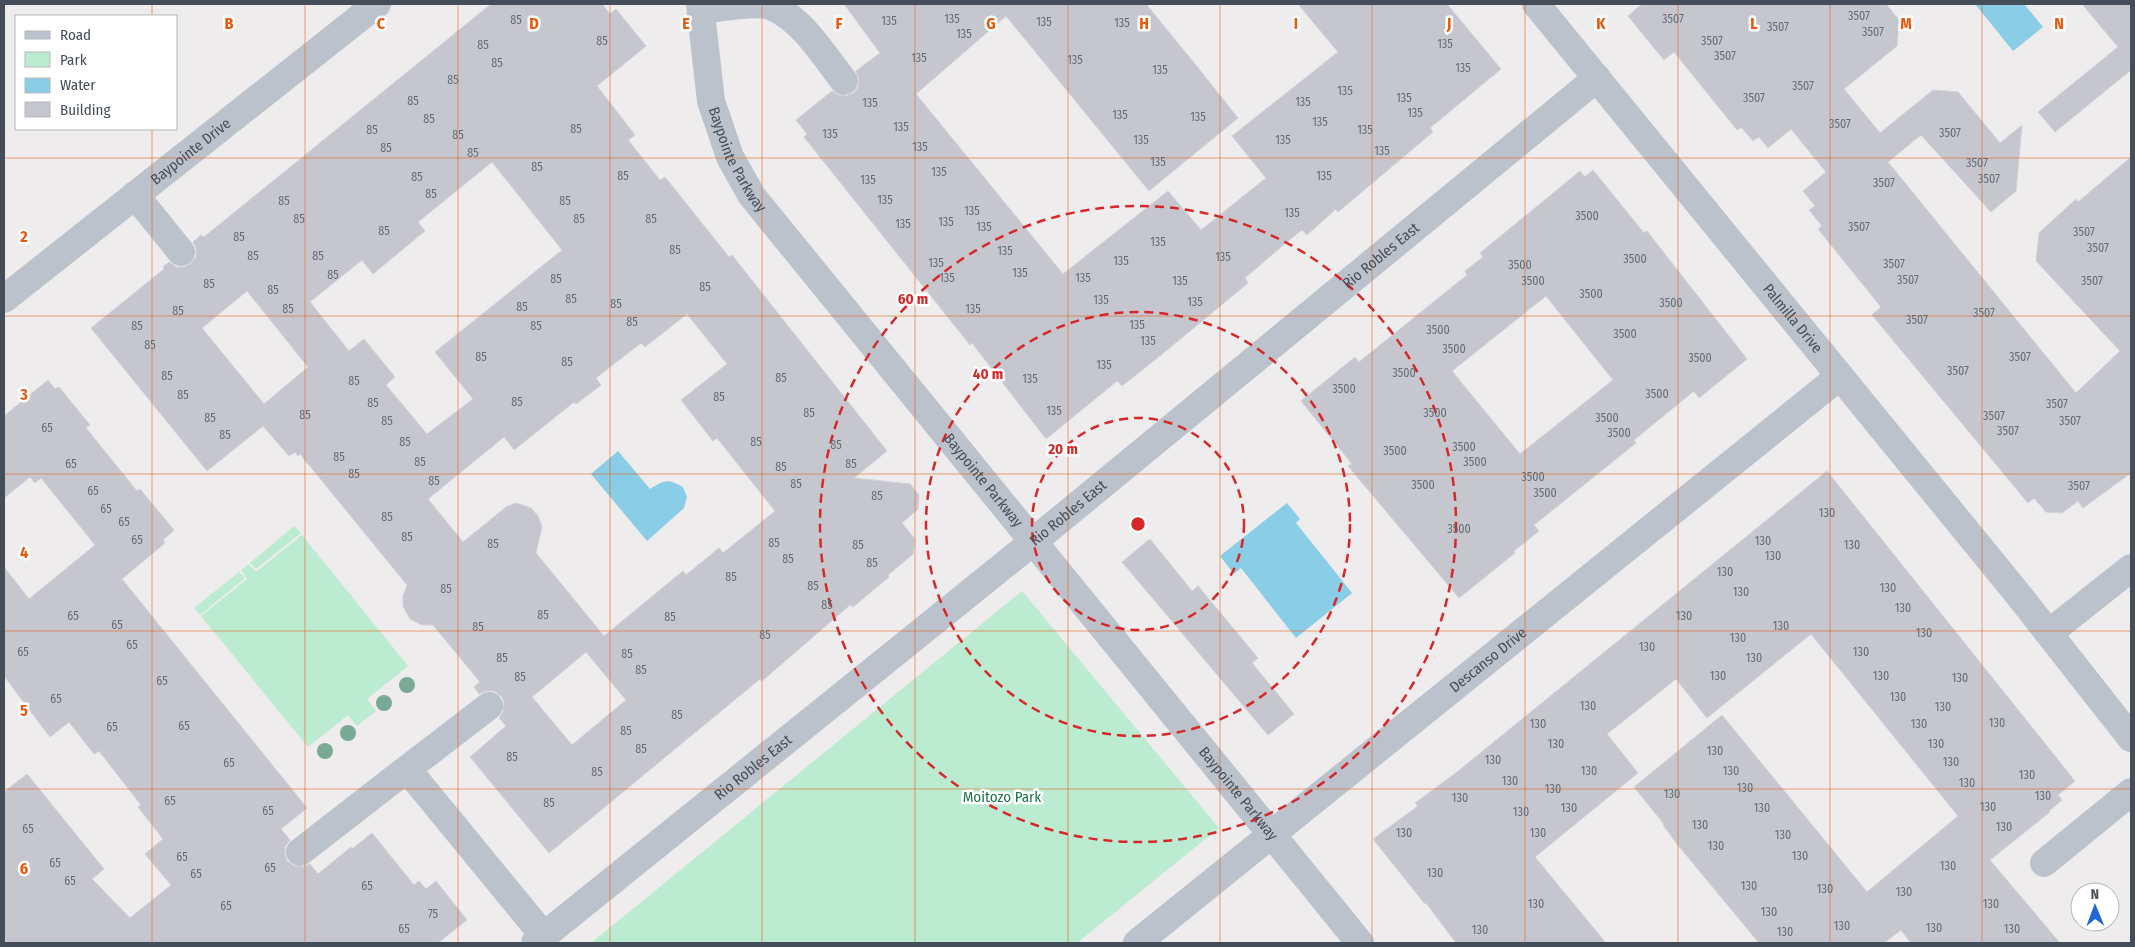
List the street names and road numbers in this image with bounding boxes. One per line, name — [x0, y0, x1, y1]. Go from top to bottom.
street label: Baypointe Parkway — [705, 104, 771, 216]
street label: Baypointe Drive — [147, 114, 234, 189]
street label: Rio Robles East — [1339, 219, 1423, 292]
street label: Palmilla Drive — [1759, 280, 1826, 357]
street label: Baypointe Parkway — [940, 430, 1027, 531]
street label: Rio Robles East — [1026, 476, 1110, 550]
street label: Descanso Drive — [1446, 623, 1530, 696]
street label: Rio Robles East — [711, 731, 795, 804]
street label: Baypointe Parkway — [1195, 743, 1282, 844]

